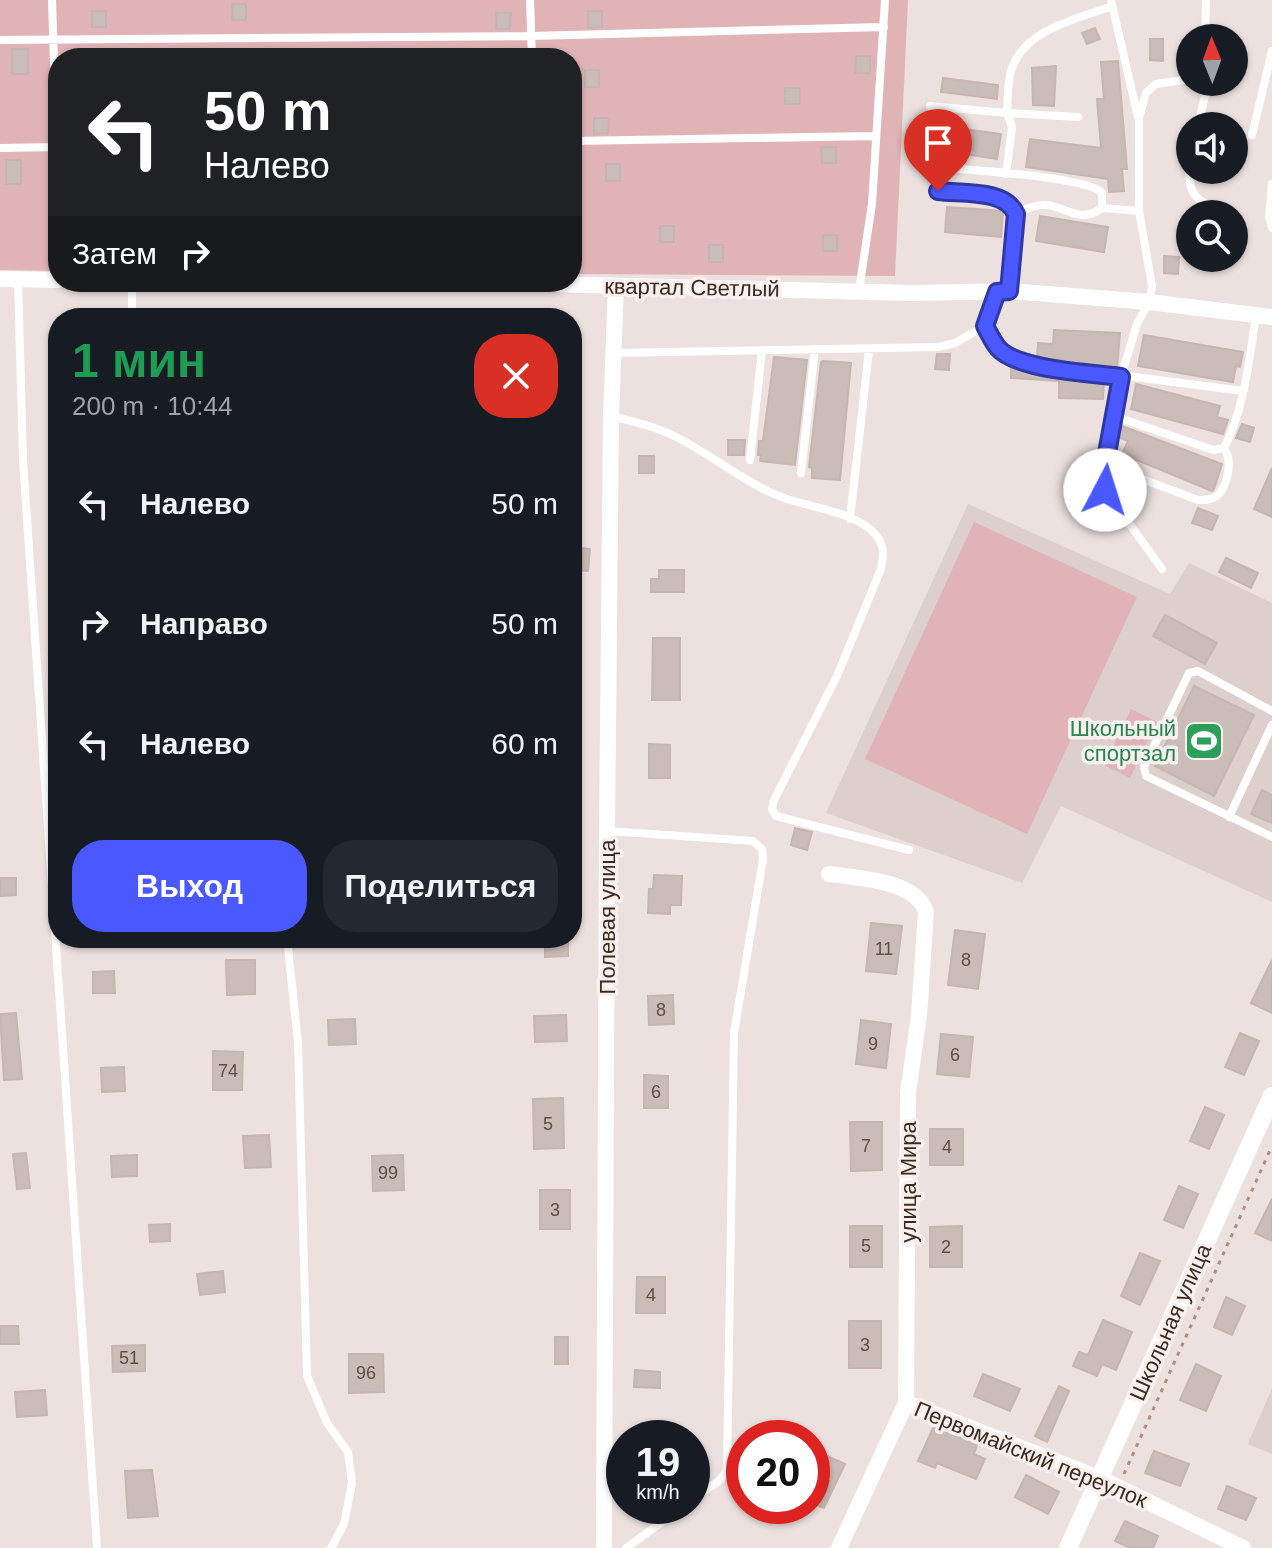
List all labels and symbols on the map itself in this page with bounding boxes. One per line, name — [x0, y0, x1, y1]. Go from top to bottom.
north arrow — [1176, 24, 1248, 96]
pin — [904, 109, 972, 191]
street label: квартал Светлый — [604, 273, 780, 302]
position arrow — [1063, 448, 1147, 532]
place label: Школьный спортзал — [1070, 716, 1176, 766]
sports icon: Школьный спортзал — [1183, 720, 1225, 762]
street label: Полевая улица — [595, 839, 620, 994]
house number: 11 — [875, 939, 893, 959]
house number: 8 — [961, 950, 971, 970]
house number: 8 — [656, 1000, 666, 1020]
house number: 9 — [868, 1034, 878, 1054]
house number: 6 — [950, 1045, 960, 1065]
house number: 74 — [218, 1061, 238, 1081]
house number: 6 — [651, 1082, 661, 1102]
house number: 5 — [543, 1114, 553, 1134]
street label: улица Мира — [896, 1120, 921, 1243]
house number: 7 — [861, 1136, 871, 1156]
house number: 4 — [942, 1137, 952, 1157]
house number: 99 — [378, 1163, 398, 1183]
house number: 3 — [550, 1200, 560, 1220]
house number: 5 — [861, 1236, 871, 1256]
house number: 2 — [941, 1237, 951, 1257]
street label: Школьная улица — [1125, 1239, 1217, 1404]
house number: 4 — [646, 1285, 656, 1305]
house number: 3 — [860, 1335, 870, 1355]
house number: 51 — [119, 1348, 139, 1368]
house number: 96 — [356, 1363, 376, 1383]
street label: Первомайский переулок — [911, 1396, 1151, 1513]
speed limit sign: 20 — [726, 1420, 830, 1524]

